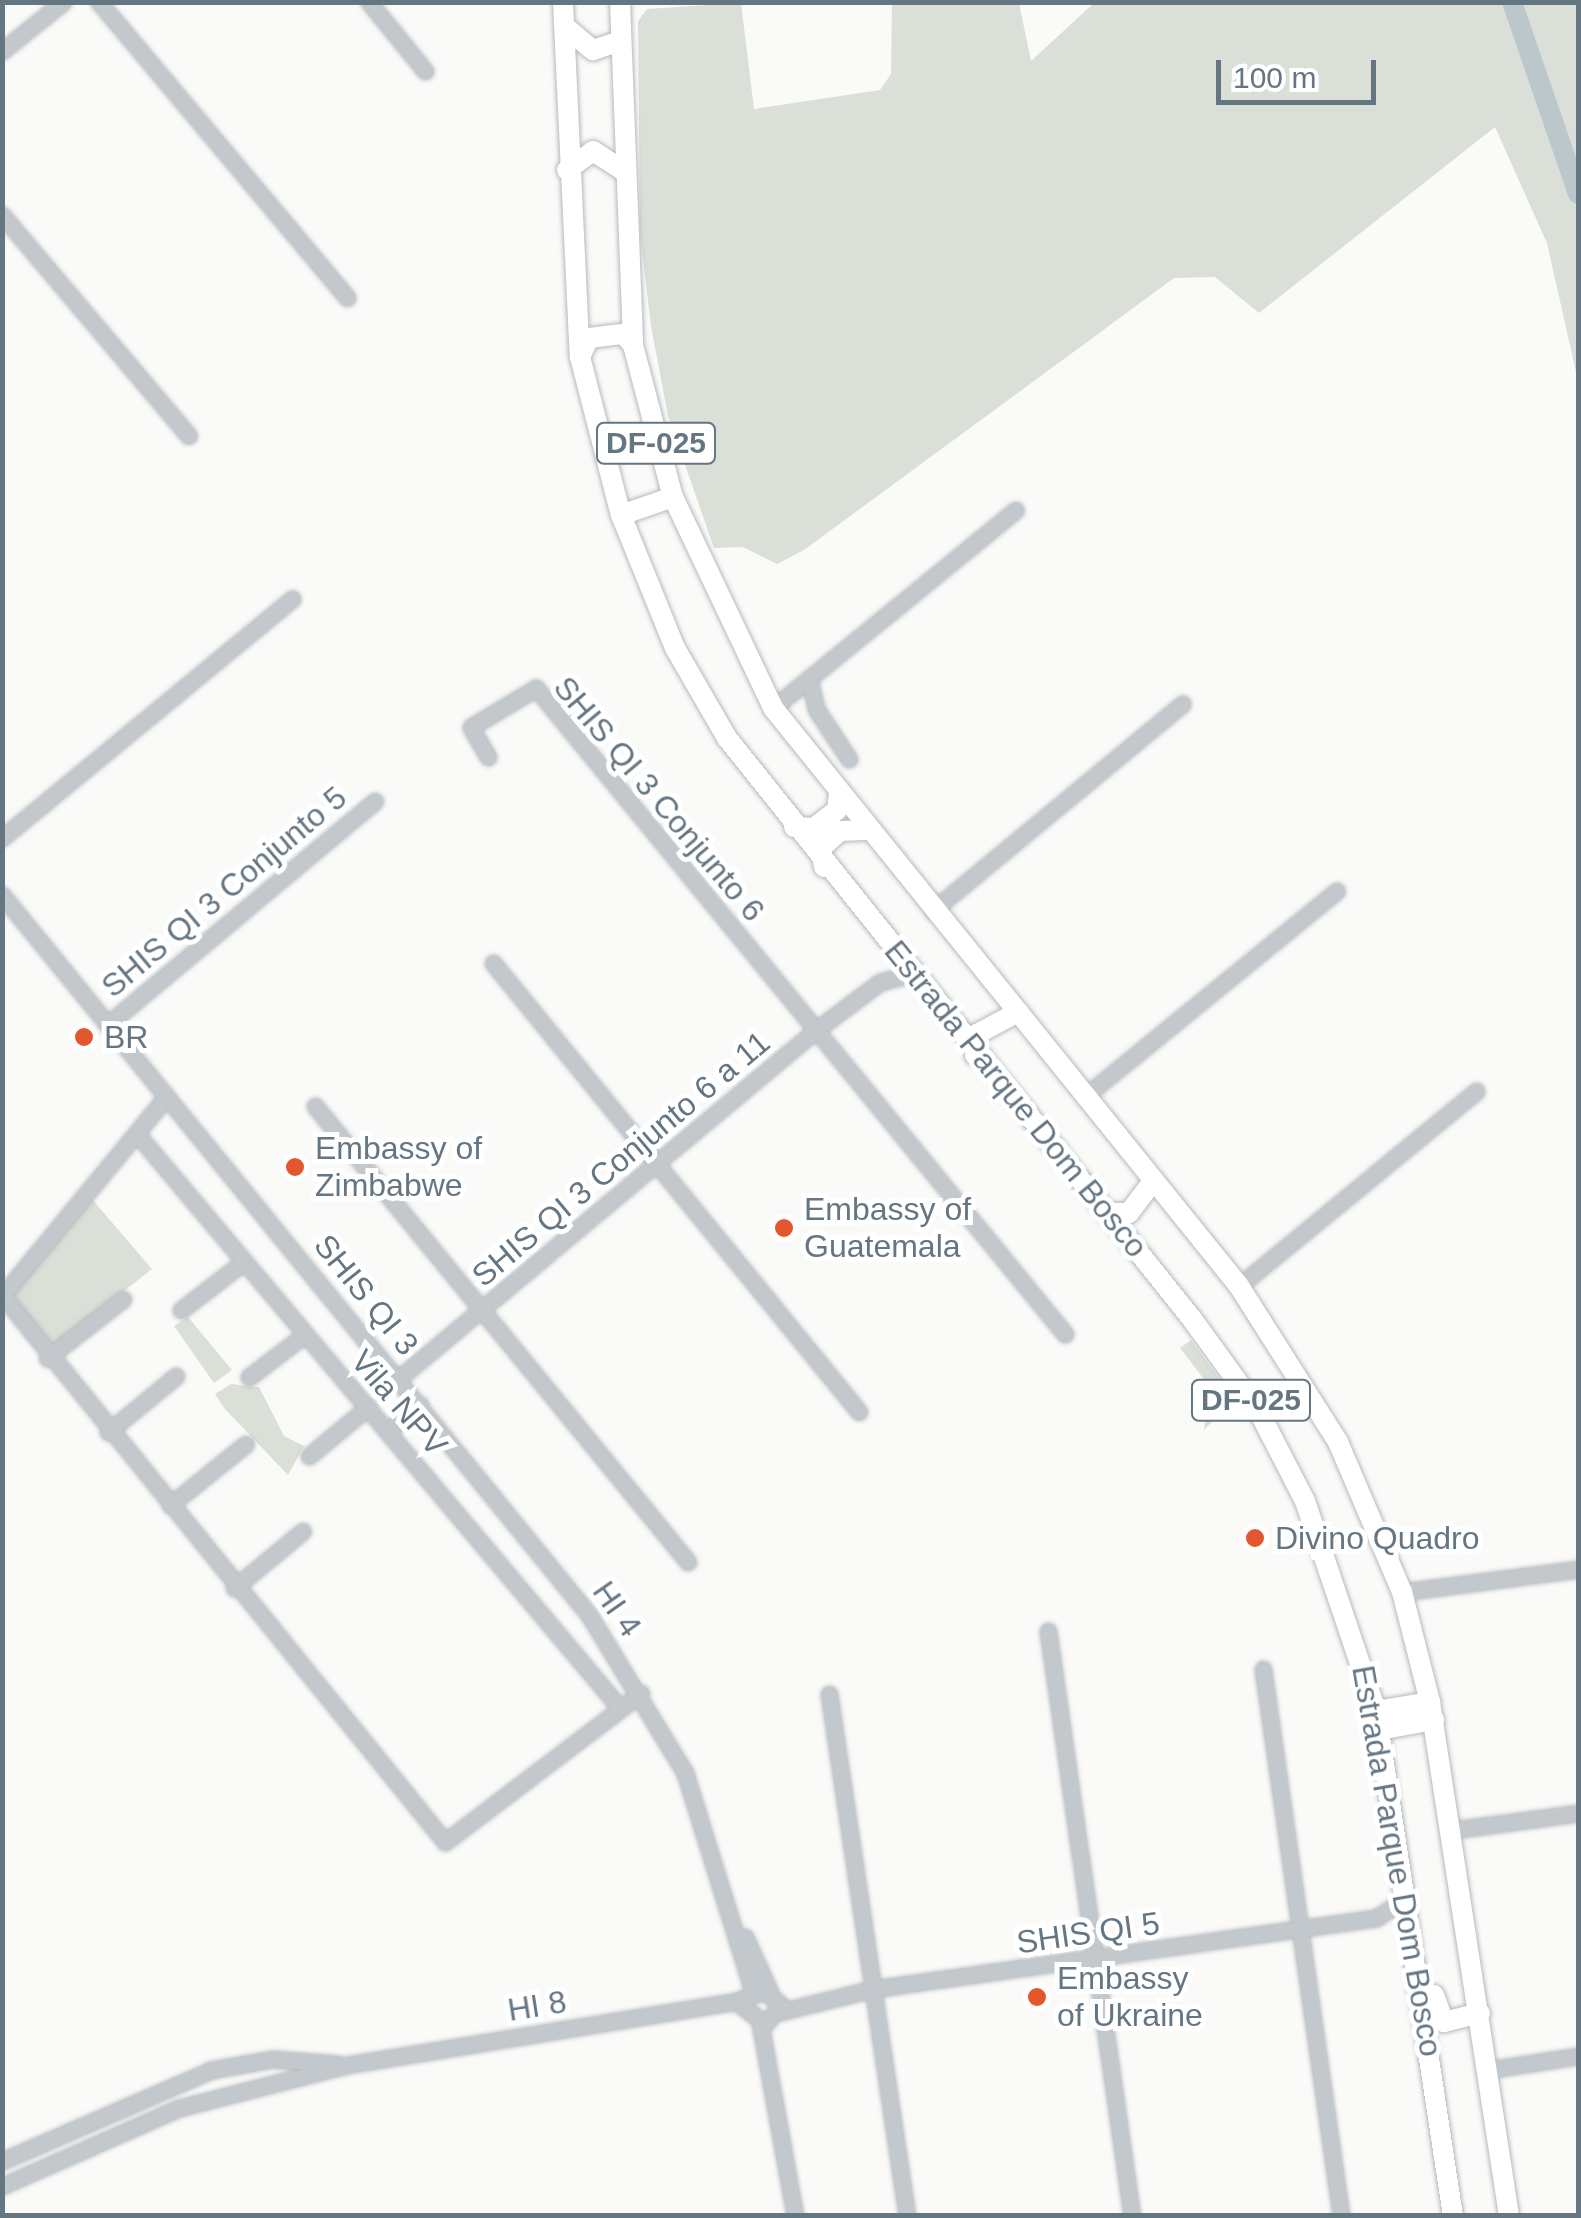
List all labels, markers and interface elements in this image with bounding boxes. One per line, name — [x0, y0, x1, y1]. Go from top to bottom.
scale bar — [1221, 40, 1381, 102]
text: 100 m — [1233, 61, 1316, 94]
road number: DF-025 — [594, 418, 718, 468]
street label: SHIS QI 3 Conjunto 6 — [545, 669, 773, 929]
street label: SHIS QI 3 Conjunto 5 — [94, 778, 354, 1006]
street label: Estrada Parque Dom Bosco — [876, 933, 1156, 1265]
place label: BR — [104, 1018, 148, 1056]
street label: SHIS QI 3 Conjunto 6 a 11 — [464, 1023, 778, 1295]
marker: BR — [73, 1026, 95, 1048]
place label: Embassy of Zimbabwe — [315, 1130, 482, 1205]
marker: Embassy of Zimbabwe — [284, 1156, 306, 1178]
place label: Embassy of Guatemala — [804, 1191, 971, 1266]
marker: Embassy of Guatemala — [773, 1217, 795, 1239]
street label: SHIS QI 3 — [306, 1227, 426, 1363]
street label: Vila NPV — [343, 1342, 455, 1464]
road number: DF-025 — [1188, 1375, 1314, 1425]
place label: Divino Quadro — [1275, 1519, 1480, 1557]
marker: Divino Quadro — [1244, 1527, 1266, 1549]
street label: HI 4 — [584, 1574, 650, 1644]
street label: Estrada Parque Dom Bosco — [1344, 1662, 1450, 2060]
street label: SHIS QI 5 — [1014, 1904, 1162, 1962]
place label: Embassy of Ukraine — [1057, 1960, 1203, 2035]
street label: HI 8 — [505, 1982, 569, 2030]
marker: Embassy of Ukraine — [1026, 1986, 1048, 2008]

